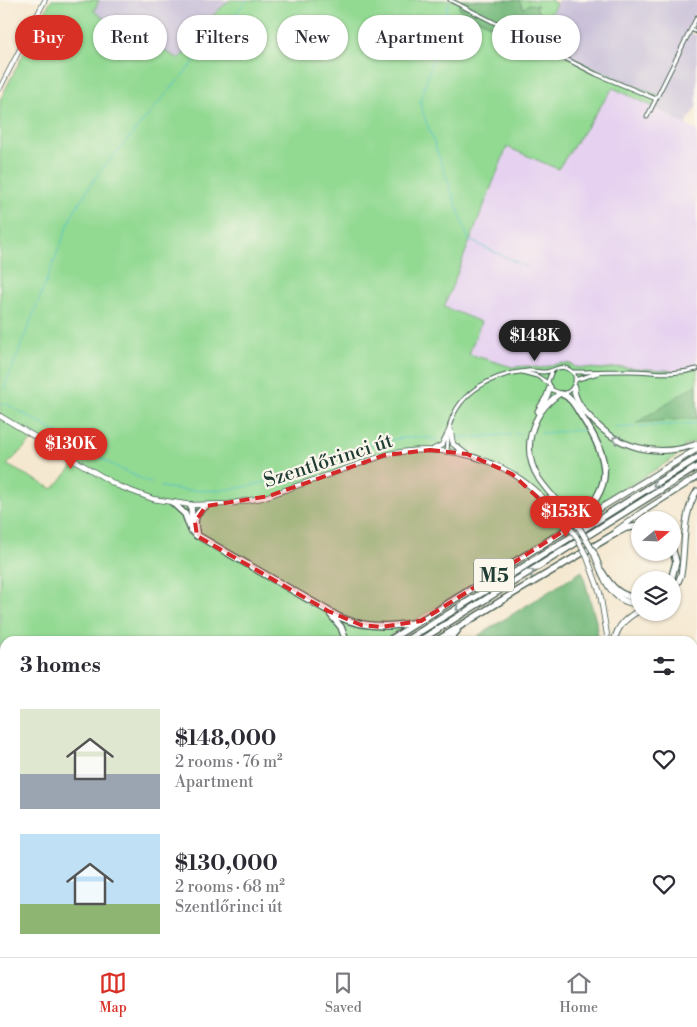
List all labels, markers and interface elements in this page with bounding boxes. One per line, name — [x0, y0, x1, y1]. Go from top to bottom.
chip: Buy — [15, 15, 83, 60]
chip: Rent — [93, 15, 167, 60]
chip: Filters — [177, 15, 267, 60]
chip: New — [277, 15, 348, 60]
chip: Apartment — [358, 15, 482, 60]
chip: House — [492, 15, 580, 60]
pin: $148K — [500, 320, 570, 362]
text: $148K — [510, 326, 560, 346]
pin: $130K — [36, 428, 106, 470]
street label: Szentlőrinci út — [261, 429, 396, 494]
text: $130K — [45, 434, 97, 454]
one-way arrow — [613, 435, 622, 445]
one-way arrow — [652, 478, 661, 487]
pin: $153K — [531, 496, 601, 538]
text: $153K — [541, 502, 591, 522]
north arrow — [631, 511, 681, 561]
map controls — [631, 511, 681, 621]
road number: M5 — [474, 558, 514, 592]
one-way arrow — [525, 568, 534, 578]
button: layers — [631, 571, 681, 621]
one-way arrow — [455, 601, 464, 611]
icon: filters — [650, 652, 678, 680]
text: 3 homes — [20, 653, 101, 679]
text: $148,000 — [175, 726, 276, 752]
icon: home — [60, 729, 120, 789]
icon: heart — [650, 745, 678, 773]
text: 2 rooms · 76 m² — [175, 752, 283, 772]
text: Apartment — [175, 772, 254, 792]
text: $130,000 — [175, 851, 278, 877]
icon: home — [60, 854, 120, 914]
icon: heart — [650, 870, 678, 898]
text: 2 rooms · 68 m² — [175, 877, 285, 897]
text: Szentlőrinci út — [175, 897, 283, 917]
tab: Map — [99, 969, 127, 1017]
tab: Saved — [325, 969, 362, 1017]
tab: Home — [560, 969, 598, 1017]

